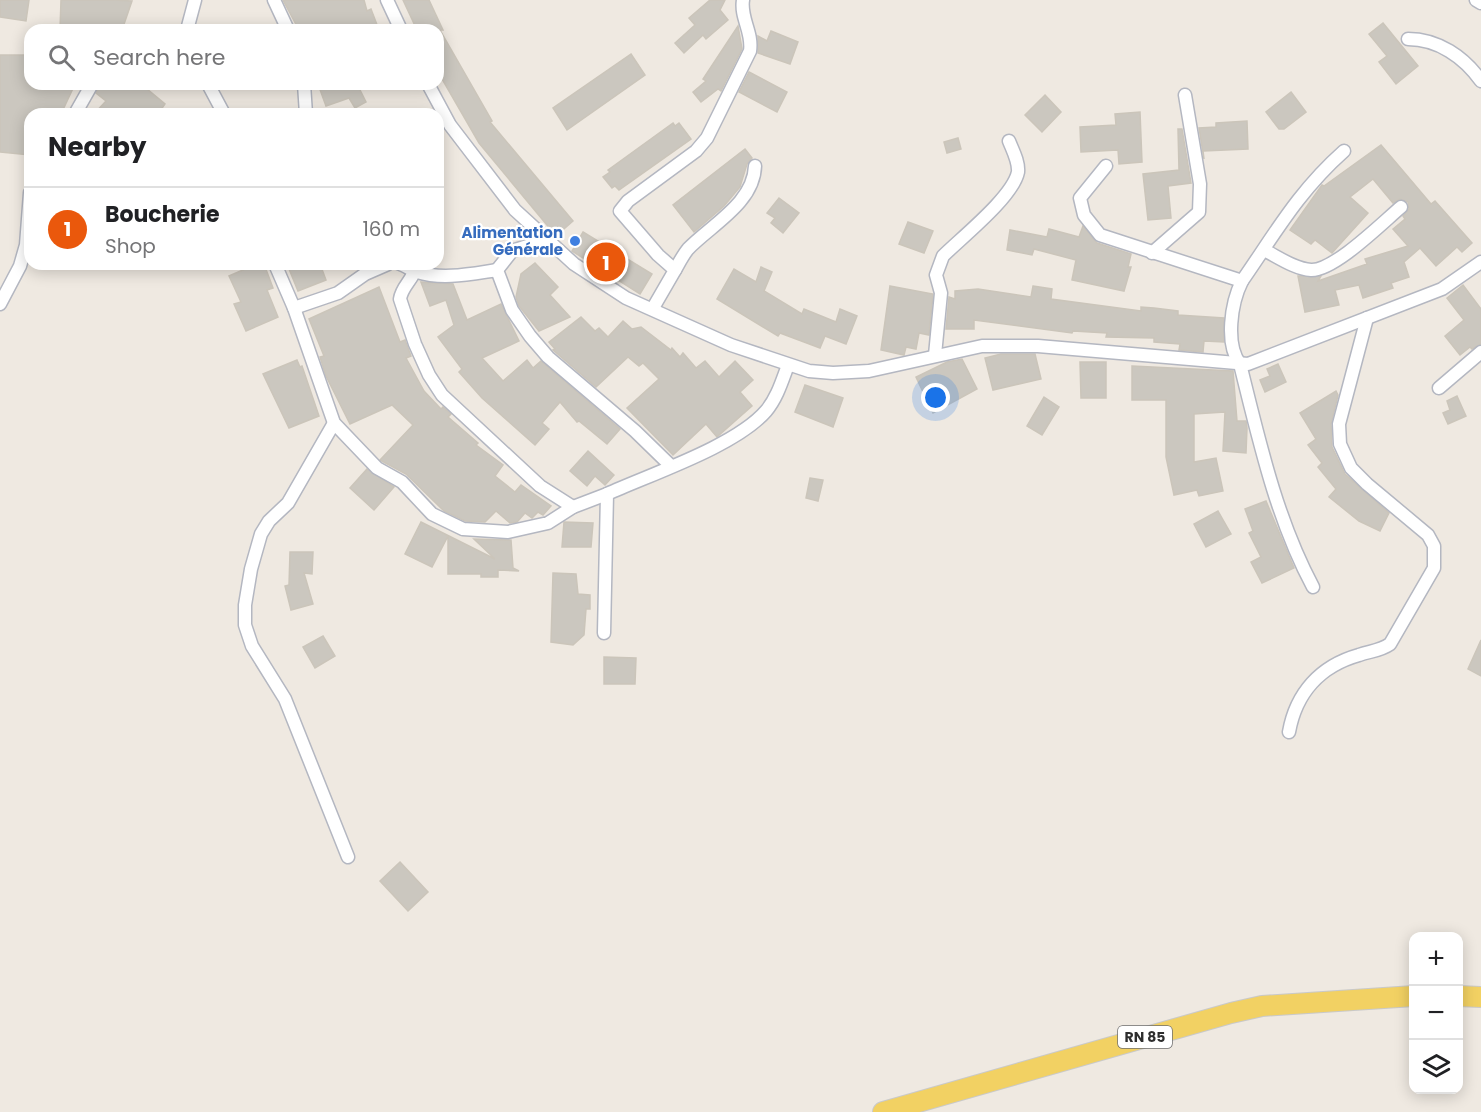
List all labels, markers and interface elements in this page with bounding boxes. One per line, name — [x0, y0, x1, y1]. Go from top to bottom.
search box — [24, 24, 444, 90]
icon: search — [45, 41, 78, 74]
text: Search here — [93, 42, 226, 73]
text: Nearby — [48, 129, 146, 165]
text: Boucherie — [105, 199, 220, 230]
text: 1 — [64, 215, 71, 243]
text: 160 m — [362, 215, 420, 243]
place label: Alimentation Générale — [461, 222, 563, 260]
text: Shop — [105, 232, 156, 260]
marker: Alimentation Générale — [568, 234, 582, 248]
pin: 1 — [586, 240, 626, 284]
your location — [921, 383, 950, 412]
map controls — [1409, 932, 1463, 1094]
button: + — [1409, 932, 1463, 986]
button: − — [1409, 986, 1463, 1040]
road number: RN 85 — [1118, 1026, 1172, 1048]
button: layers — [1409, 1040, 1463, 1094]

